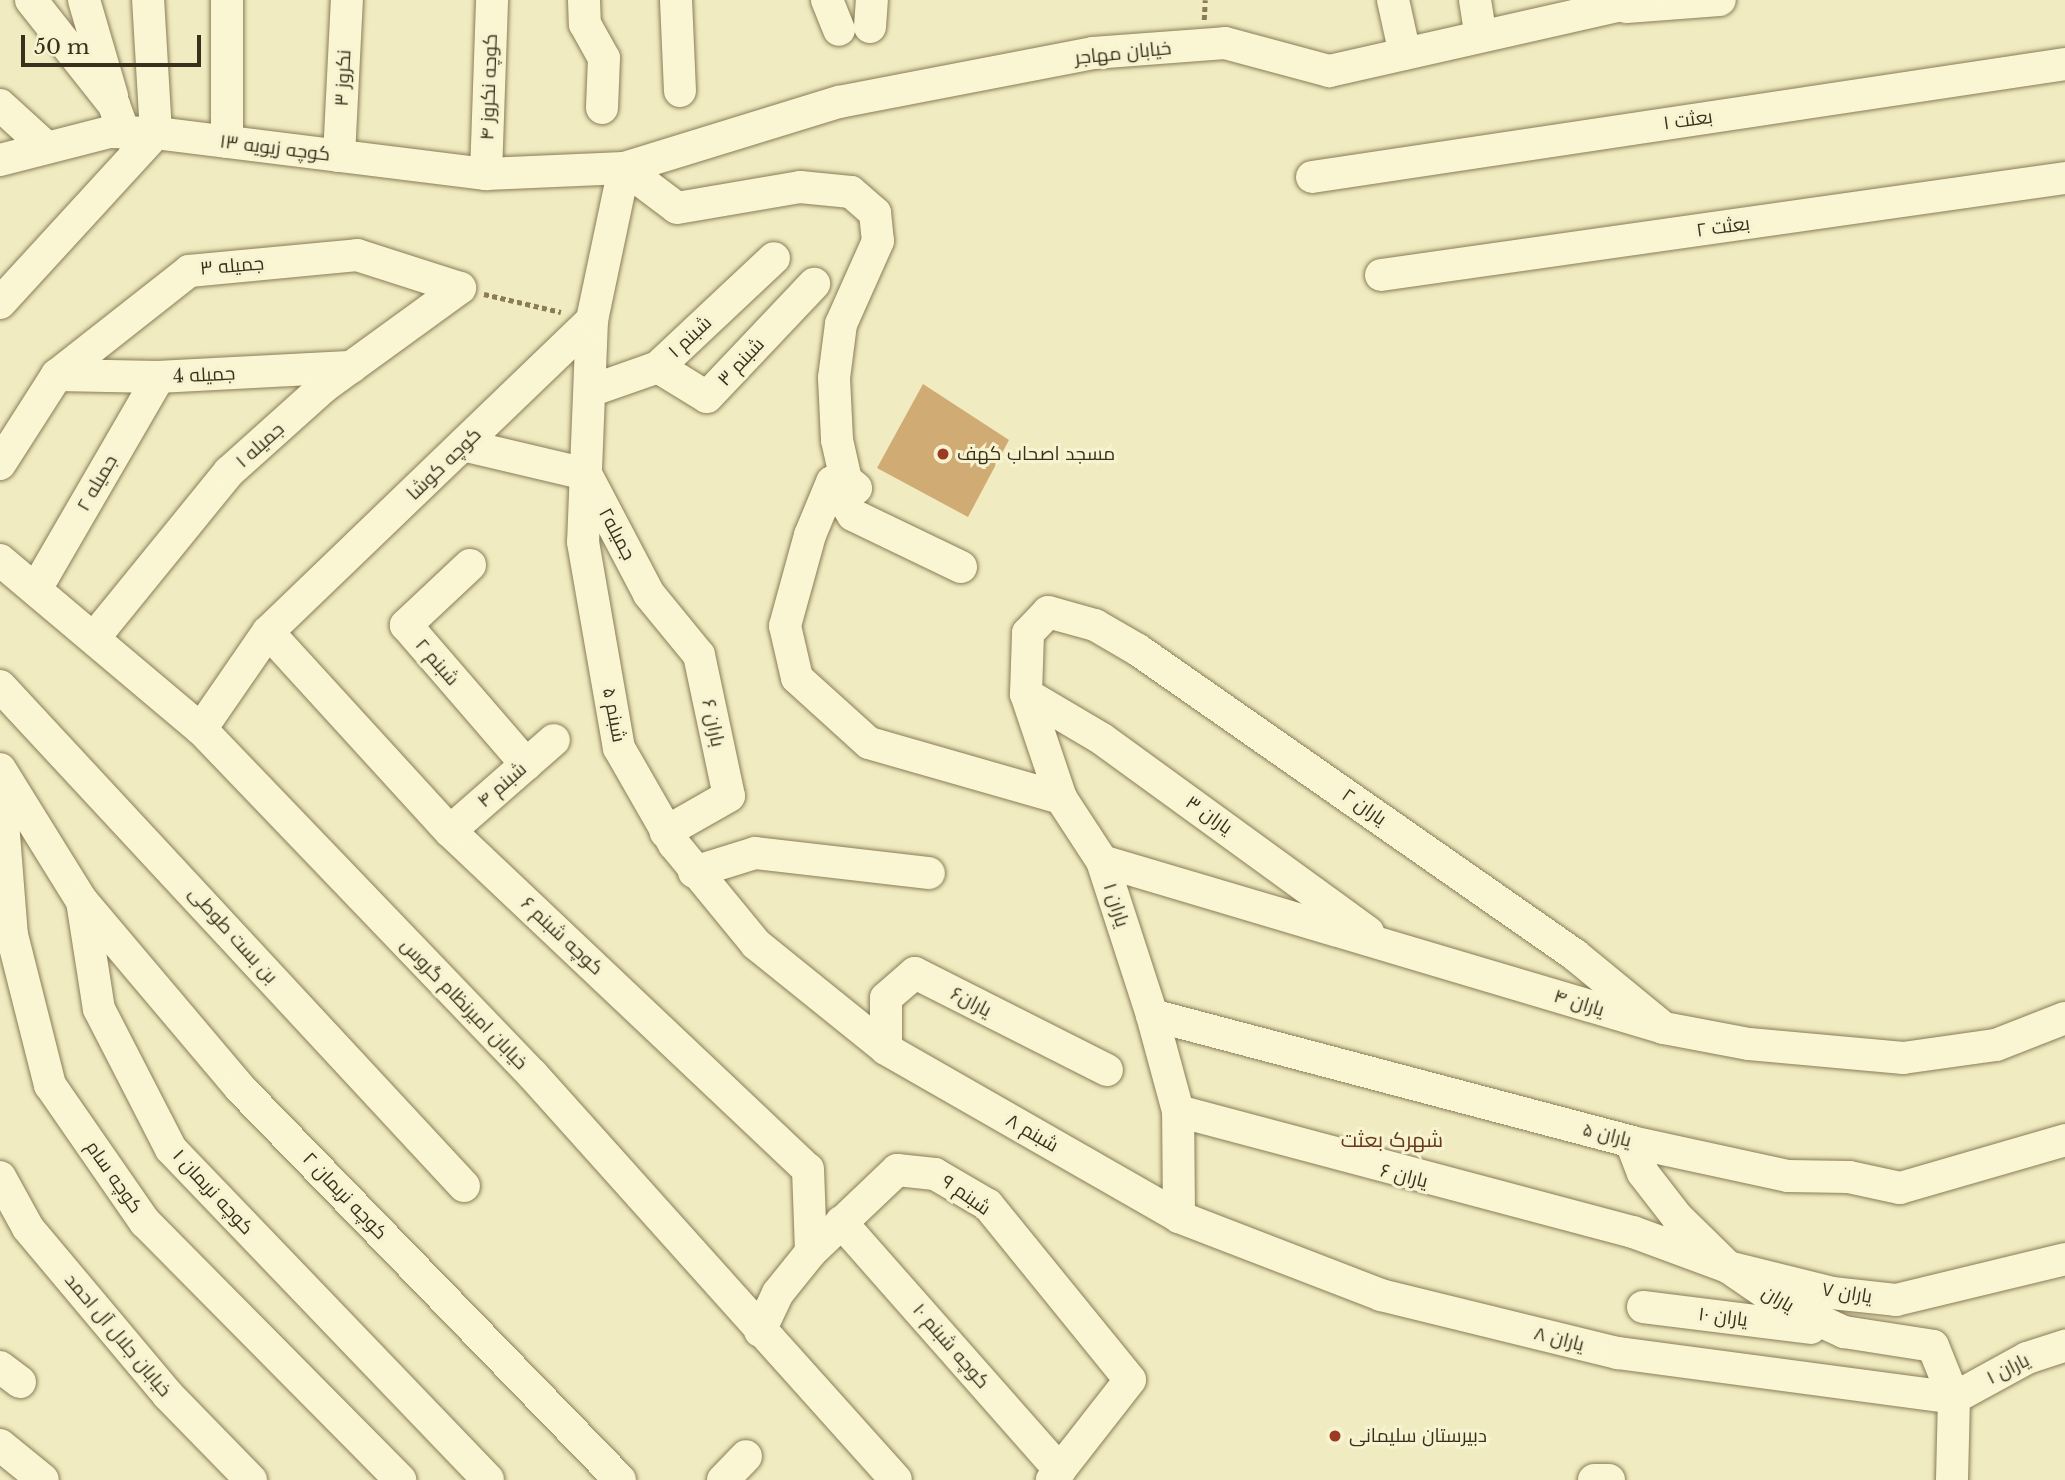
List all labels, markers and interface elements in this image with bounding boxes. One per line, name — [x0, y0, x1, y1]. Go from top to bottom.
scale bar — [24, 21, 205, 65]
street label: کوچه نکروز ۴ — [476, 33, 502, 141]
text: 50 m — [34, 34, 89, 60]
street label: خیابان مهاجر — [1074, 37, 1172, 69]
street label: نکروز ۳ — [330, 49, 356, 107]
street label: بعثت ۱ — [1662, 105, 1714, 135]
street label: کوچه زیویه ۱۳ — [218, 130, 332, 166]
street label: بعثت ۲ — [1695, 212, 1751, 242]
street label: جمیله ۳ — [199, 252, 265, 280]
street label: شبنم ۱ — [664, 311, 716, 363]
street label: شبنم ۳ — [713, 333, 769, 391]
street label: جمیله 4 — [172, 362, 236, 388]
street label: جمیله ۱ — [231, 417, 289, 473]
street label: کوچه کوشا — [402, 423, 486, 505]
place label: مسجد اصحاب کهف — [957, 443, 1115, 465]
marker: مسجد اصحاب کهف — [935, 446, 951, 462]
street label: جمیله ۲ — [72, 451, 122, 515]
street label: جمیله۲ — [594, 504, 640, 564]
street label: شبنم ۲ — [410, 634, 464, 690]
street label: شبنم ۵ — [598, 686, 630, 744]
street label: باران ۶ — [697, 697, 729, 749]
street label: شبنم ۴ — [473, 758, 531, 812]
street label: یاران ۲ — [1337, 784, 1391, 830]
street label: یاران ۳ — [1181, 791, 1237, 839]
street label: یاران ۱ — [1098, 880, 1134, 930]
street label: بن بست طوطی — [184, 882, 282, 988]
street label: کوچه شبنم ۶ — [516, 892, 608, 980]
street label: خیابان امیرنظام گروس — [396, 934, 532, 1074]
street label: یاران۶ — [947, 982, 995, 1022]
street label: یاران ۴ — [1551, 985, 1607, 1021]
street label: شبنم ۸ — [1002, 1109, 1062, 1157]
street label: یاران ۵ — [1580, 1118, 1634, 1152]
district label: شهرک بعثت — [1341, 1127, 1443, 1153]
street label: کوچه سام — [81, 1136, 147, 1218]
street label: کوچه نریمان ۱ — [168, 1145, 258, 1239]
street label: کوچه نریمان ۲ — [298, 1148, 392, 1244]
street label: یاران ۶ — [1378, 1159, 1430, 1193]
street label: شبنم ۹ — [937, 1170, 995, 1220]
street label: خیابان جلال آل احمد — [60, 1269, 176, 1401]
street label: یاران ۷ — [1820, 1278, 1874, 1308]
street label: یاران — [1758, 1281, 1798, 1317]
street label: کوچه شبنم ۱۰ — [908, 1299, 994, 1393]
street label: یاران ۱۰ — [1697, 1303, 1749, 1331]
street label: یاران ۸ — [1532, 1322, 1586, 1356]
street label: یاران ۱ — [1983, 1349, 2033, 1389]
place label: دبیرستان سلیمانی — [1349, 1425, 1487, 1447]
marker: دبیرستان سلیمانی — [1327, 1428, 1343, 1444]

